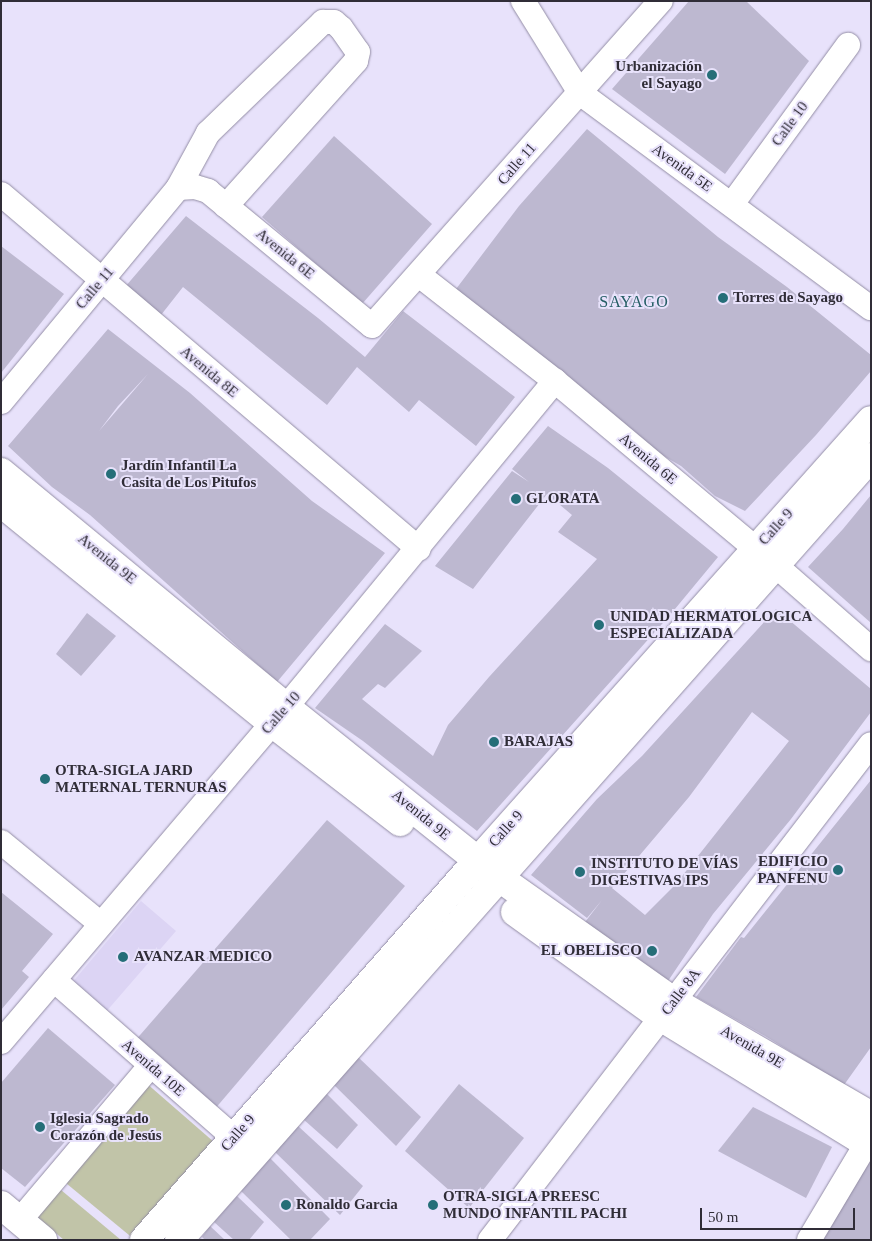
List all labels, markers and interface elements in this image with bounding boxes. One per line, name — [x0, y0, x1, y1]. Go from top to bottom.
place label: Urbanización el Sayago — [615, 57, 702, 92]
marker: Urbanización el Sayago — [706, 69, 718, 81]
street label: Calle 10 — [768, 98, 812, 150]
street label: Calle 11 — [494, 139, 540, 189]
street label: Avenida 5E — [648, 140, 716, 196]
street label: Avenida 6E — [252, 225, 318, 283]
street label: Calle 11 — [72, 263, 118, 313]
place label: Torres de Sayago — [733, 289, 843, 307]
district label: SAYAGO — [599, 292, 669, 312]
marker: Torres de Sayago — [717, 292, 729, 304]
street label: Avenida 8E — [176, 343, 242, 401]
street label: Avenida 6E — [615, 430, 681, 488]
place label: Jardín Infantil La Casita de Los Pitufos — [121, 456, 256, 491]
marker: Jardín Infantil La Casita de Los Pitufos — [105, 468, 117, 480]
place label: GLORATA — [526, 490, 600, 508]
marker: GLORATA — [510, 493, 522, 505]
street label: Calle 9 — [755, 505, 797, 549]
street label: Avenida 9E — [74, 530, 140, 588]
place label: UNIDAD HERMATOLOGICA ESPECIALIZADA — [610, 607, 812, 642]
marker: UNIDAD HERMATOLOGICA ESPECIALIZADA — [592, 618, 606, 632]
street label: Calle 10 — [258, 688, 304, 738]
place label: BARAJAS — [504, 733, 573, 751]
marker: BARAJAS — [488, 736, 500, 748]
place label: OTRA-SIGLA JARD MATERNAL TERNURAS — [55, 761, 228, 796]
marker: OTRA-SIGLA JARD MATERNAL TERNURAS — [39, 773, 51, 785]
street label: Avenida 9E — [388, 786, 454, 844]
street label: Calle 9 — [485, 807, 527, 851]
place label: EDIFICIO PANFENU — [757, 852, 828, 887]
place label: INSTITUTO DE VÍAS DIGESTIVAS IPS — [591, 854, 738, 889]
marker: EDIFICIO PANFENU — [832, 864, 844, 876]
marker: INSTITUTO DE VÍAS DIGESTIVAS IPS — [573, 865, 587, 879]
place label: EL OBELISCO — [540, 942, 642, 960]
marker: EL OBELISCO — [646, 945, 658, 957]
place label: AVANZAR MEDICO — [134, 948, 272, 966]
marker: AVANZAR MEDICO — [116, 950, 130, 964]
street label: Calle 8A — [658, 965, 704, 1019]
street label: Avenida 9E — [717, 1022, 787, 1072]
street label: Avenida 10E — [118, 1036, 188, 1100]
place label: Iglesia Sagrado Corazón de Jesús — [50, 1109, 162, 1144]
street label: Calle 9 — [217, 1111, 259, 1155]
marker: Iglesia Sagrado Corazón de Jesús — [34, 1121, 46, 1133]
place label: OTRA-SIGLA PREESC MUNDO INFANTIL PACHI — [443, 1187, 628, 1222]
place label: Ronaldo Garcia — [296, 1196, 398, 1214]
scale bar — [702, 1198, 857, 1230]
marker: Ronaldo Garcia — [280, 1199, 292, 1211]
marker: OTRA-SIGLA PREESC MUNDO INFANTIL PACHI — [427, 1199, 439, 1211]
text: 50 m — [708, 1209, 738, 1225]

